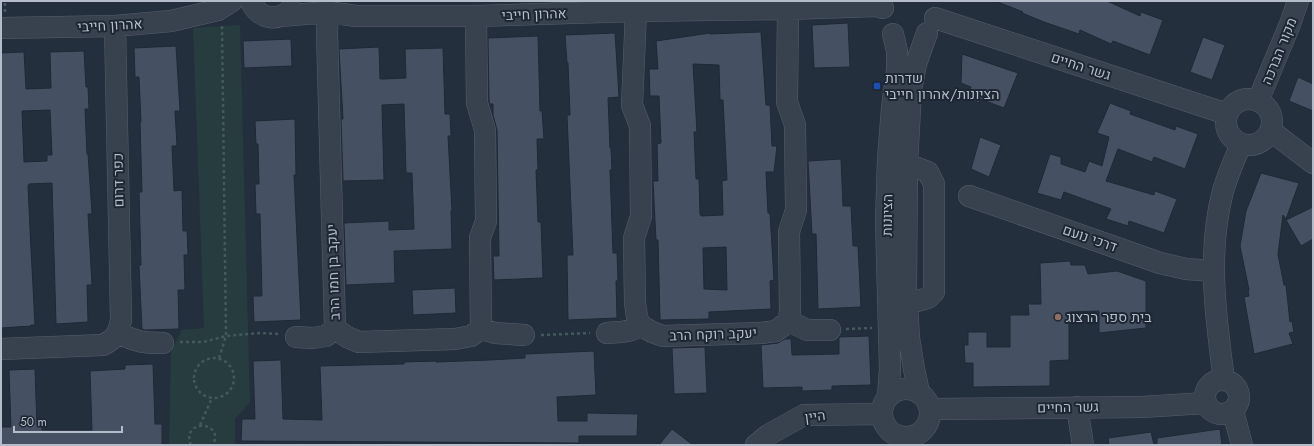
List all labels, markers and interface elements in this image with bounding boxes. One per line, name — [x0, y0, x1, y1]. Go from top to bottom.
street label: אהרון חייבי — [501, 3, 567, 25]
street label: אהרון חייבי — [77, 13, 143, 37]
street label: מקור הברכה — [1256, 14, 1302, 88]
street label: גשר החיים — [1049, 47, 1113, 85]
place label: שדרות הציונות/אהרון חייבי — [885, 68, 999, 104]
marker: שדרות הציונות/אהרון חייבי — [872, 81, 882, 91]
street label: כפר דרום — [108, 153, 128, 207]
street label: הציונות — [877, 194, 897, 236]
street label: דרכי נועם — [1060, 219, 1120, 257]
street label: יעקב בן חמו הרב — [321, 223, 345, 321]
place label: בית ספר הרצוג — [1066, 307, 1152, 327]
marker: בית ספר הרצוג — [1053, 312, 1063, 322]
street label: יעקב רוקח הרב — [669, 322, 757, 346]
street label: גשר החיים — [1037, 396, 1099, 418]
street label: היין — [803, 405, 827, 427]
scale bar — [14, 408, 122, 434]
text: 50 m — [20, 413, 47, 431]

